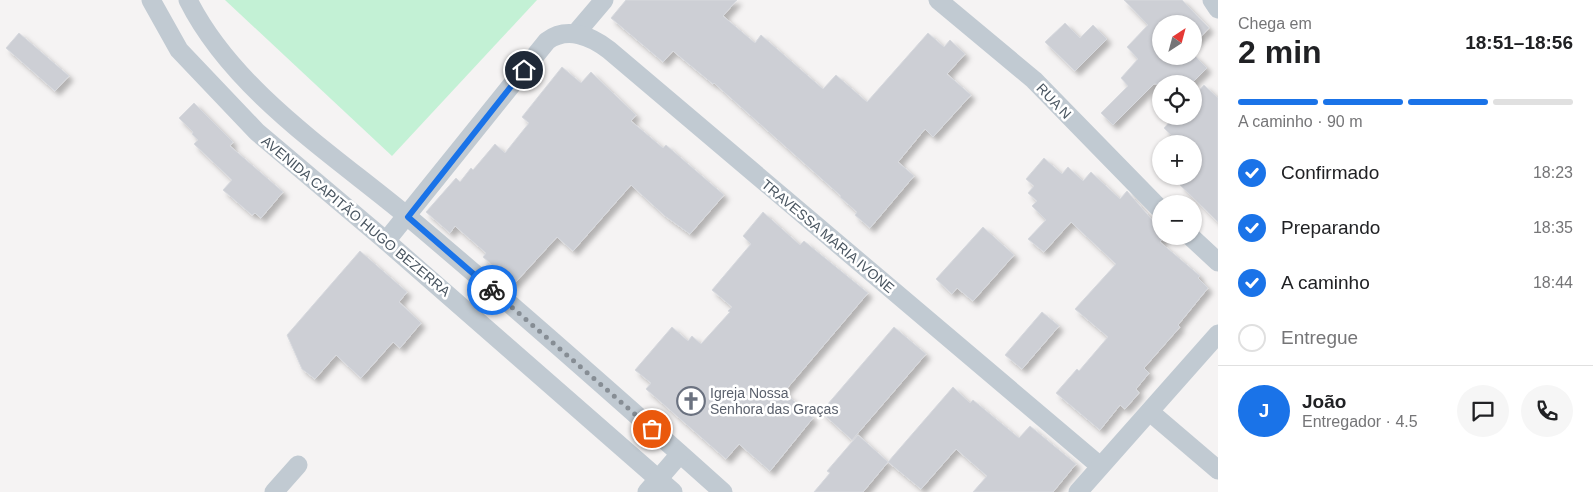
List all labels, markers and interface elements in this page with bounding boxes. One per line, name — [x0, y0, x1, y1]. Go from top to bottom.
north arrow — [1152, 15, 1202, 65]
map controls — [1152, 15, 1202, 245]
text: Chega em — [1238, 15, 1312, 32]
text: 18:51–18:56 — [1465, 32, 1573, 53]
text: 2 min — [1238, 34, 1322, 70]
pin — [503, 49, 545, 91]
icon: home — [510, 56, 538, 84]
button: locate — [1152, 75, 1202, 125]
street label: RUA N — [1033, 80, 1075, 122]
text: A caminho · 90 m — [1238, 113, 1363, 130]
street label: AVENIDA CAPITÃO HUGO BEZERRA — [259, 132, 454, 300]
button: + — [1152, 135, 1202, 185]
icon: check — [1238, 159, 1266, 187]
text: Confirmado — [1281, 162, 1379, 183]
text: 18:23 — [1533, 164, 1573, 181]
street label: TRAVESSA MARIA IVONE — [759, 176, 897, 296]
button: − — [1152, 195, 1202, 245]
icon: check — [1238, 214, 1266, 242]
text: Preparando — [1281, 217, 1380, 238]
text: 18:35 — [1533, 219, 1573, 236]
courier — [467, 265, 517, 315]
icon: check — [1238, 269, 1266, 297]
text: A caminho — [1281, 272, 1370, 293]
text: 18:44 — [1533, 274, 1573, 291]
icon: bike — [478, 276, 506, 304]
text: Entregue — [1281, 327, 1358, 348]
place label: Igreja Nossa Senhora das Graças — [710, 385, 838, 417]
button: chat — [1457, 385, 1509, 437]
button: phone — [1521, 385, 1573, 437]
church icon: Igreja Nossa Senhora das Graças — [676, 386, 706, 416]
text: João — [1302, 391, 1346, 412]
text: J — [1259, 400, 1269, 421]
pin — [631, 408, 673, 450]
text: Entregador · 4.5 — [1302, 413, 1418, 430]
icon: bag — [638, 415, 666, 443]

